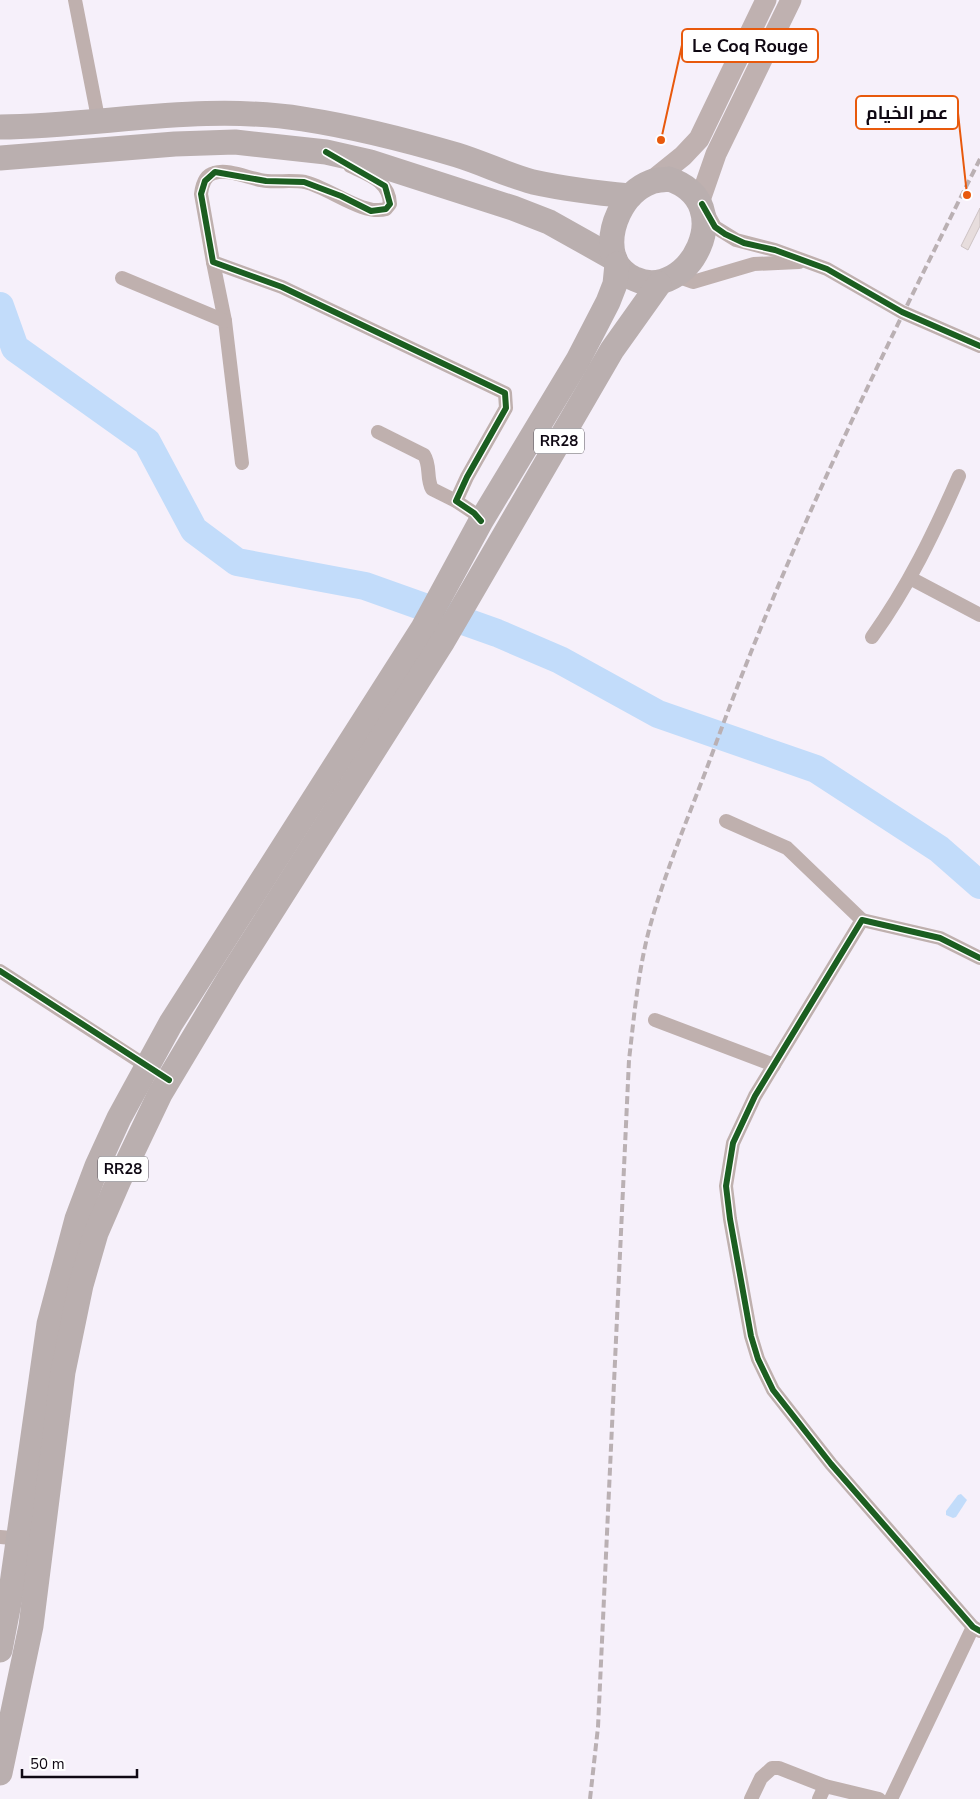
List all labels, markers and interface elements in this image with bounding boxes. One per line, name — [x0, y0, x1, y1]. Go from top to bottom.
callout: Le Coq Rouge — [682, 29, 818, 62]
text: Le Coq Rouge — [692, 34, 808, 58]
callout: عمر الخيام — [856, 96, 958, 129]
text: عمر الخيام — [866, 101, 948, 125]
road number: RR28 — [534, 428, 584, 454]
road number: RR28 — [98, 1156, 148, 1182]
scale bar — [22, 1746, 138, 1778]
text: 50 m — [30, 1754, 65, 1774]

